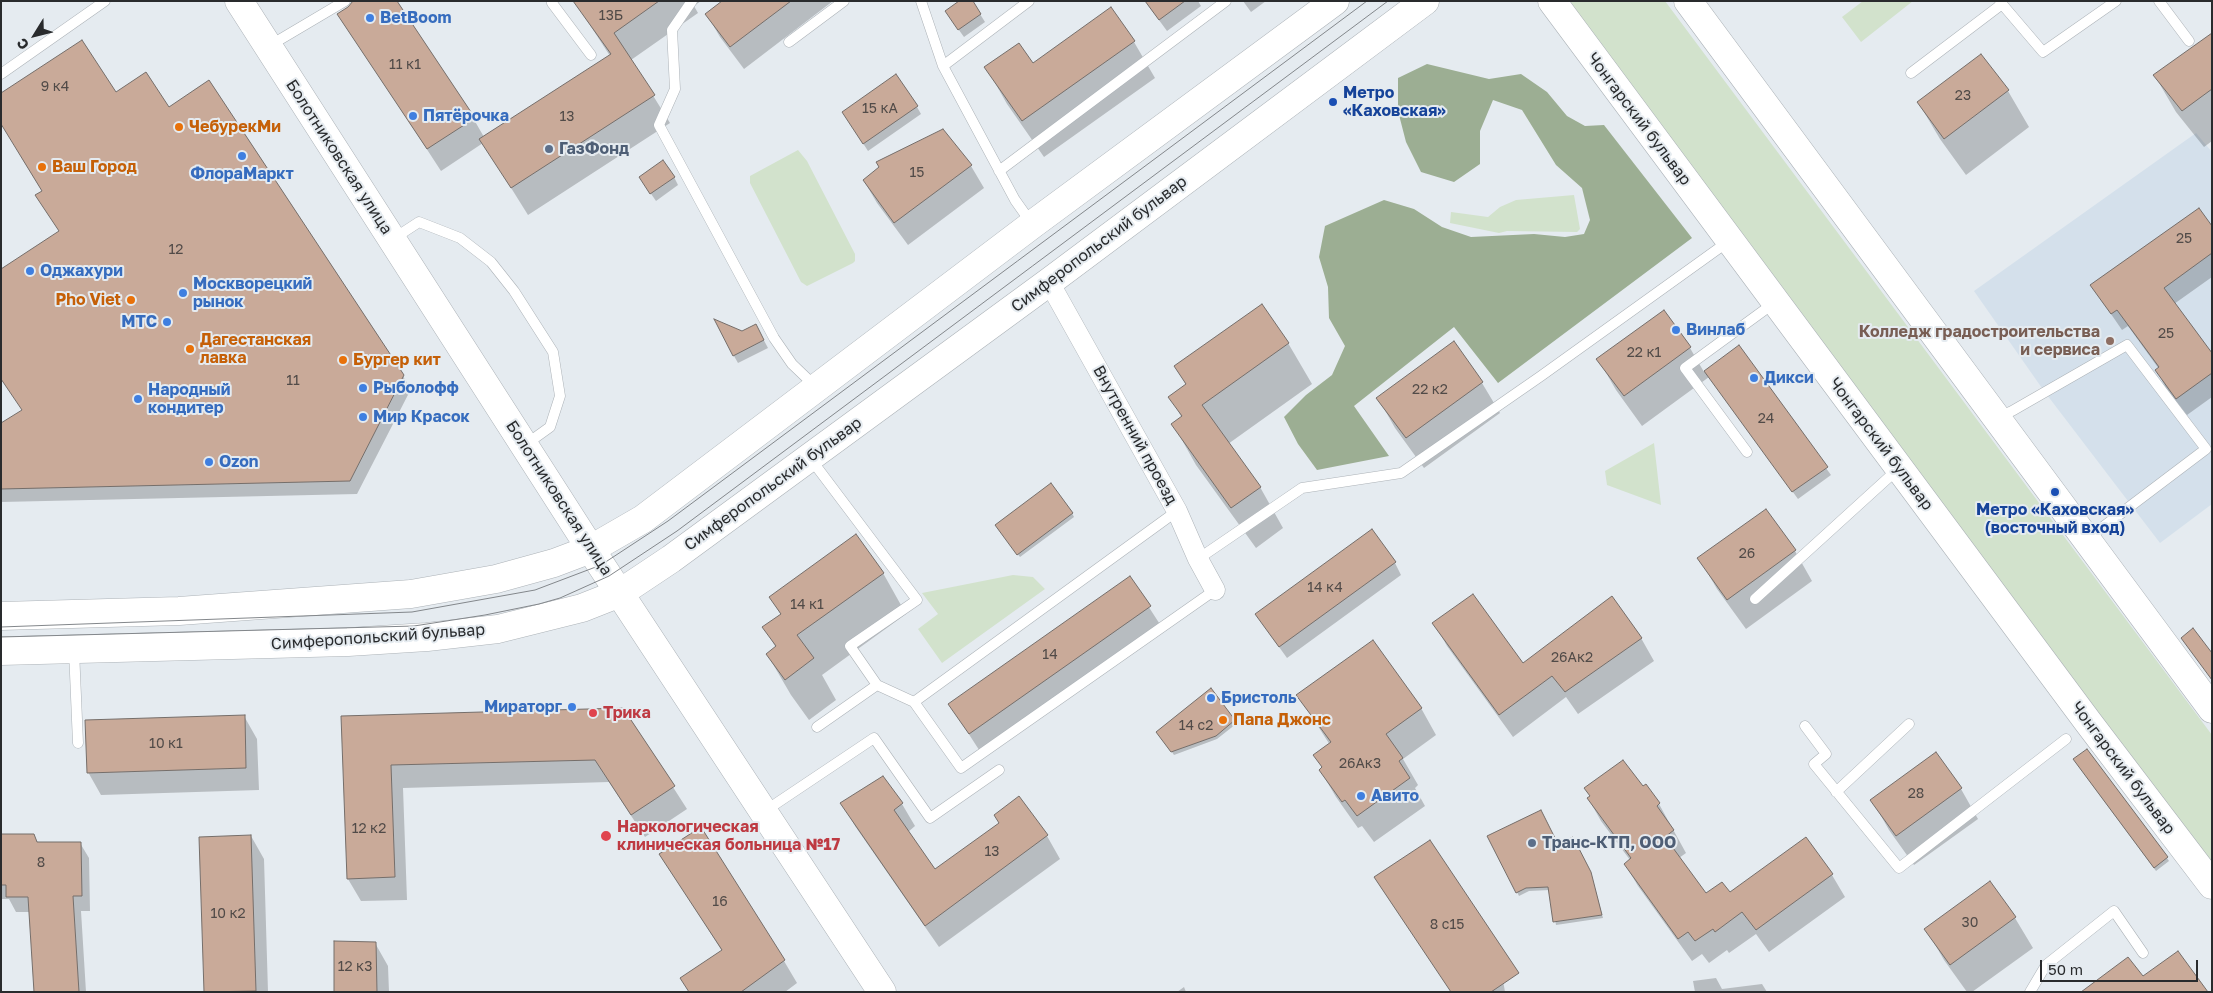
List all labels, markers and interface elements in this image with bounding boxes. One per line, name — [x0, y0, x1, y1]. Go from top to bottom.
place label: BetBoom — [380, 8, 452, 28]
house number: 13Б — [599, 8, 623, 24]
north arrow — [10, 10, 60, 60]
marker: BetBoom — [364, 12, 376, 24]
text: С — [13, 35, 32, 53]
street label: Чонгарский бульвар — [1583, 49, 1695, 189]
house number: 11 к1 — [389, 57, 421, 73]
street label: Болотниковская улица — [282, 76, 396, 238]
house number: 9 к4 — [41, 79, 69, 95]
place label: Метро «Каховская» — [1343, 83, 1446, 121]
house number: 23 — [1955, 88, 1971, 104]
marker: Метро «Каховская» — [1327, 96, 1339, 108]
house number: 15 кА — [862, 101, 898, 117]
place label: Пятёрочка — [423, 106, 509, 126]
house number: 13 — [560, 109, 574, 125]
marker: Пятёрочка — [407, 110, 419, 122]
place label: ЧебурекМи — [189, 117, 281, 137]
marker: ЧебурекМи — [173, 121, 185, 133]
place label: ГазФонд — [559, 139, 629, 159]
marker: ГазФонд — [543, 143, 555, 155]
marker: ФлораМаркт — [236, 150, 248, 162]
place label: Ваш Город — [52, 157, 137, 177]
marker: Ваш Город — [36, 161, 48, 173]
place label: ФлораМаркт — [190, 164, 294, 184]
house number: 15 — [910, 165, 924, 181]
street label: Симферопольский бульвар — [1008, 172, 1190, 316]
house number: 25 — [2176, 231, 2192, 247]
house number: 12 — [169, 242, 183, 258]
place label: Оджахури — [40, 261, 123, 281]
marker: Оджахури — [24, 265, 36, 277]
place label: Москворецкий рынок — [193, 274, 312, 312]
marker: Москворецкий рынок — [177, 287, 189, 299]
place label: Pho Viet — [55, 290, 121, 310]
marker: Pho Viet — [125, 294, 137, 306]
place label: МТС — [121, 312, 157, 332]
marker: МТС — [161, 316, 173, 328]
place label: Винлаб — [1686, 320, 1745, 340]
place label: Колледж градостроительства и сервиса — [1859, 322, 2100, 360]
marker: Винлаб — [1670, 324, 1682, 336]
house number: 25 — [2158, 326, 2174, 342]
place label: Дагестанская лавка — [200, 330, 311, 368]
marker: Колледж градостроительства и сервиса — [2104, 335, 2116, 347]
marker: Дагестанская лавка — [184, 343, 196, 355]
house number: 22 к1 — [1627, 345, 1661, 361]
place label: Бургер кит — [353, 350, 441, 370]
marker: Бургер кит — [337, 354, 349, 366]
street label: Внутренний проезд — [1089, 362, 1181, 508]
place label: Дикси — [1764, 368, 1814, 388]
marker: Дикси — [1748, 372, 1760, 384]
house number: 11 — [286, 373, 300, 389]
street label: Чонгарский бульвар — [1825, 374, 1937, 514]
place label: Рыболофф — [373, 378, 459, 398]
place label: Народный кондитер — [148, 380, 230, 418]
marker: Рыболофф — [357, 382, 369, 394]
house number: 22 к2 — [1412, 382, 1448, 398]
marker: Народный кондитер — [132, 393, 144, 405]
place label: Мир Красок — [373, 407, 470, 427]
marker: Мир Красок — [357, 411, 369, 423]
house number: 24 — [1758, 411, 1774, 427]
street label: Симферопольский бульвар — [681, 413, 865, 555]
street label: Болотниковская улица — [502, 417, 616, 579]
place label: Ozon — [219, 452, 259, 472]
marker: Ozon — [203, 456, 215, 468]
marker: Метро «Каховская» (восточный вход) — [2049, 486, 2061, 498]
place label: Метро «Каховская» (восточный вход) — [1976, 500, 2134, 538]
house number: 26 — [1739, 546, 1755, 562]
house number: 14 к4 — [1307, 580, 1343, 596]
house number: 14 к1 — [790, 597, 824, 613]
street label: Симферопольский бульвар — [270, 620, 486, 654]
house number: 14 — [1042, 647, 1058, 663]
house number: 26Ак2 — [1551, 650, 1593, 666]
place label: Бристоль — [1221, 688, 1297, 708]
marker: Бристоль — [1205, 692, 1217, 704]
place label: Мираторг — [484, 697, 562, 717]
street label: Чонгарский бульвар — [2067, 698, 2179, 838]
marker: Мираторг — [566, 701, 578, 713]
place label: Трика — [603, 703, 651, 723]
marker: Трика — [587, 707, 599, 719]
place label: Папа Джонс — [1233, 710, 1331, 730]
marker: Папа Джонс — [1217, 714, 1229, 726]
house number: 14 с2 — [1179, 718, 1213, 734]
house number: 10 к1 — [149, 736, 183, 752]
house number: 26Ак3 — [1339, 756, 1381, 772]
place label: Авито — [1371, 786, 1419, 806]
house number: 28 — [1908, 786, 1924, 802]
marker: Авито — [1355, 790, 1367, 802]
place label: Наркологическая клиническая больница №17 — [617, 817, 840, 855]
house number: 12 к2 — [352, 821, 386, 837]
marker: Наркологическая клиническая больница №17 — [599, 829, 613, 843]
place label: Транс-КТП, ООО — [1542, 833, 1676, 853]
marker: Транс-КТП, ООО — [1526, 837, 1538, 849]
house number: 13 — [985, 844, 999, 860]
house number: 8 — [37, 855, 45, 871]
house number: 16 — [712, 894, 728, 910]
house number: 10 к2 — [210, 906, 246, 922]
house number: 30 — [1962, 915, 1978, 931]
house number: 8 с15 — [1430, 917, 1464, 933]
scale bar — [2043, 950, 2200, 982]
house number: 12 к3 — [338, 959, 372, 975]
text: 50 m — [2048, 960, 2083, 978]

